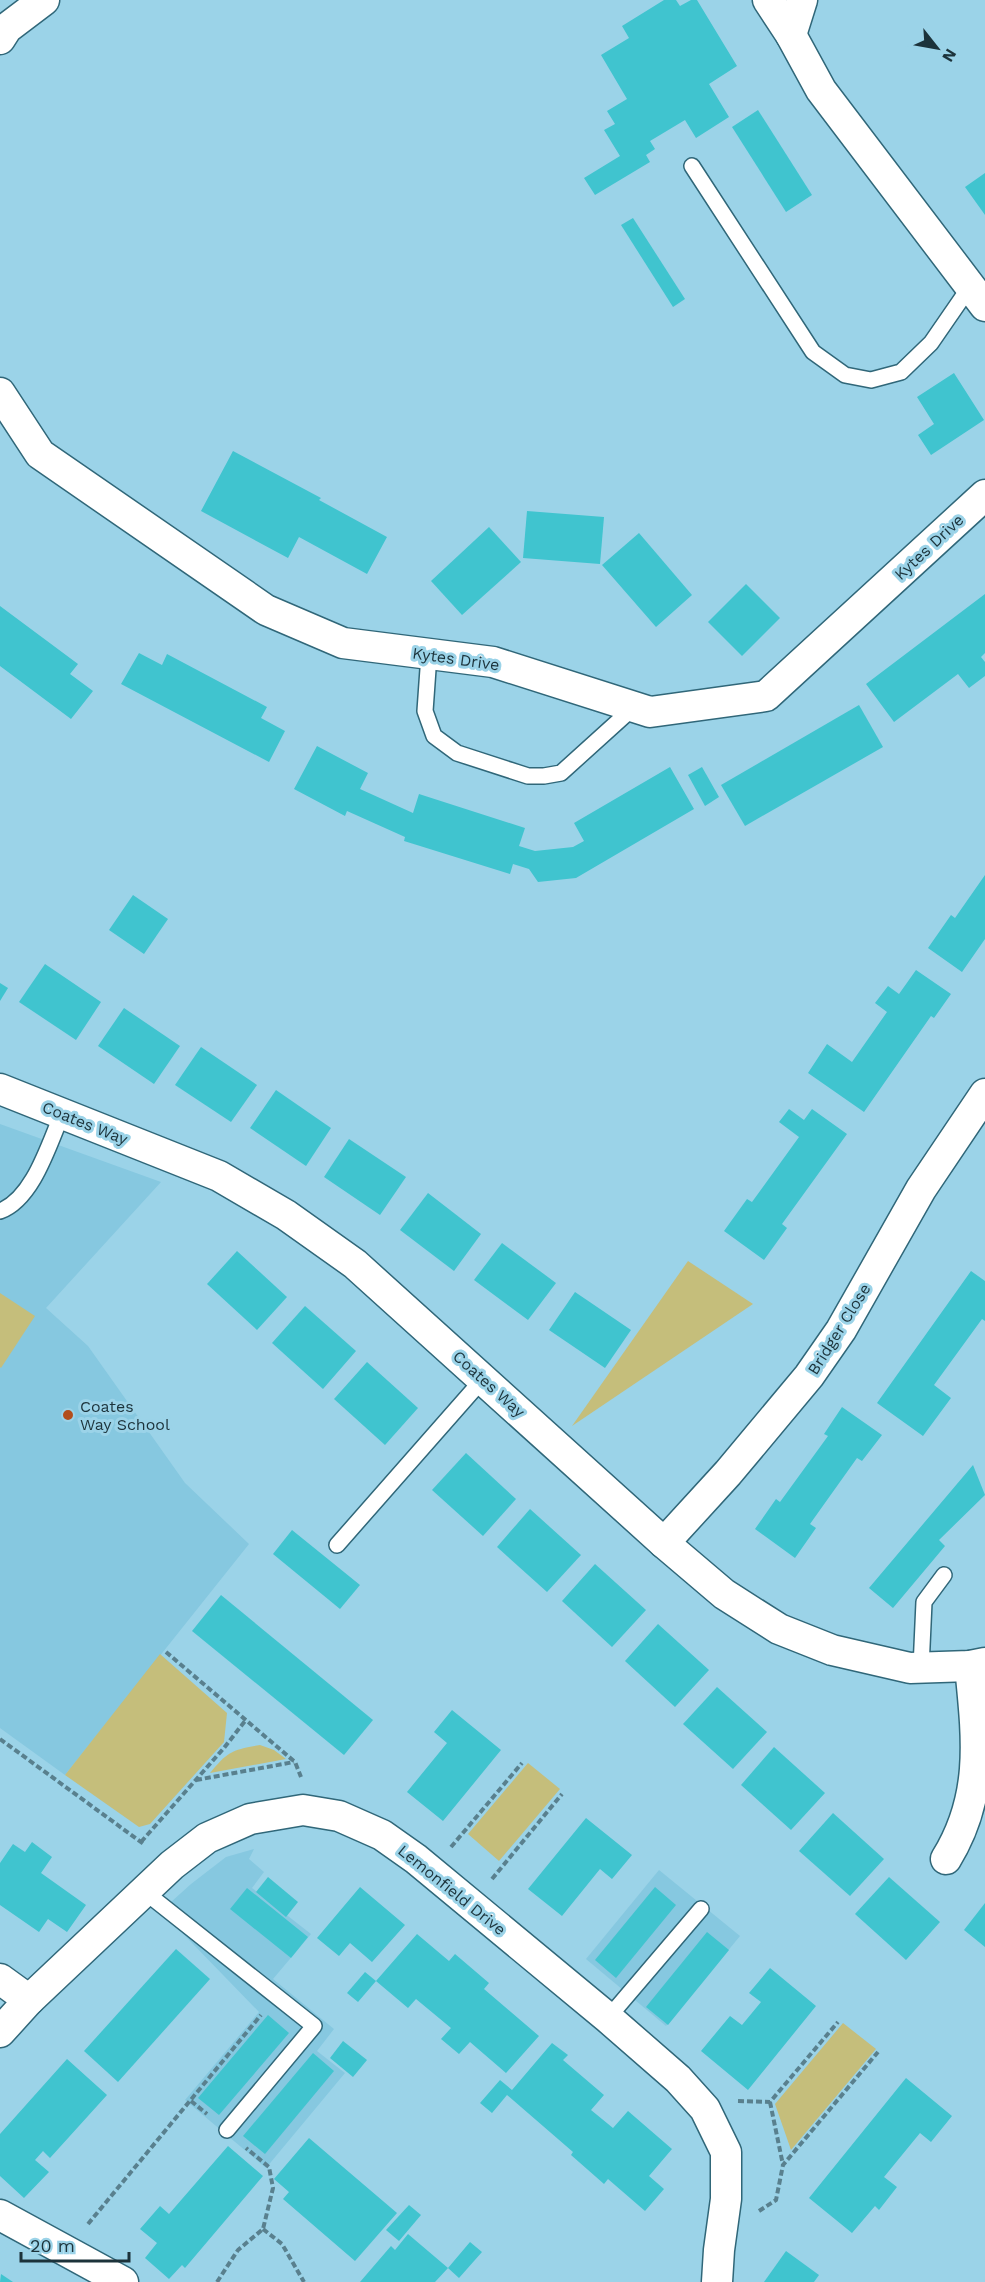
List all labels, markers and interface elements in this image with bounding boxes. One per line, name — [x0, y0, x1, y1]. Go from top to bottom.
north arrow — [907, 18, 967, 78]
text: N — [938, 45, 961, 65]
street label: Kytes Drive — [890, 510, 968, 584]
street label: Kytes Drive — [411, 643, 501, 675]
street label: Coates Way — [40, 1097, 131, 1149]
street label: Bridger Close — [803, 1280, 875, 1378]
street label: Coates Way — [449, 1347, 529, 1422]
place label: Coates Way School — [80, 1397, 170, 1434]
marker: Coates Way School — [61, 1408, 75, 1422]
street label: Lemonfield Drive — [394, 1841, 510, 1939]
scale bar — [21, 2225, 129, 2263]
text: 20 m — [30, 2235, 75, 2256]

